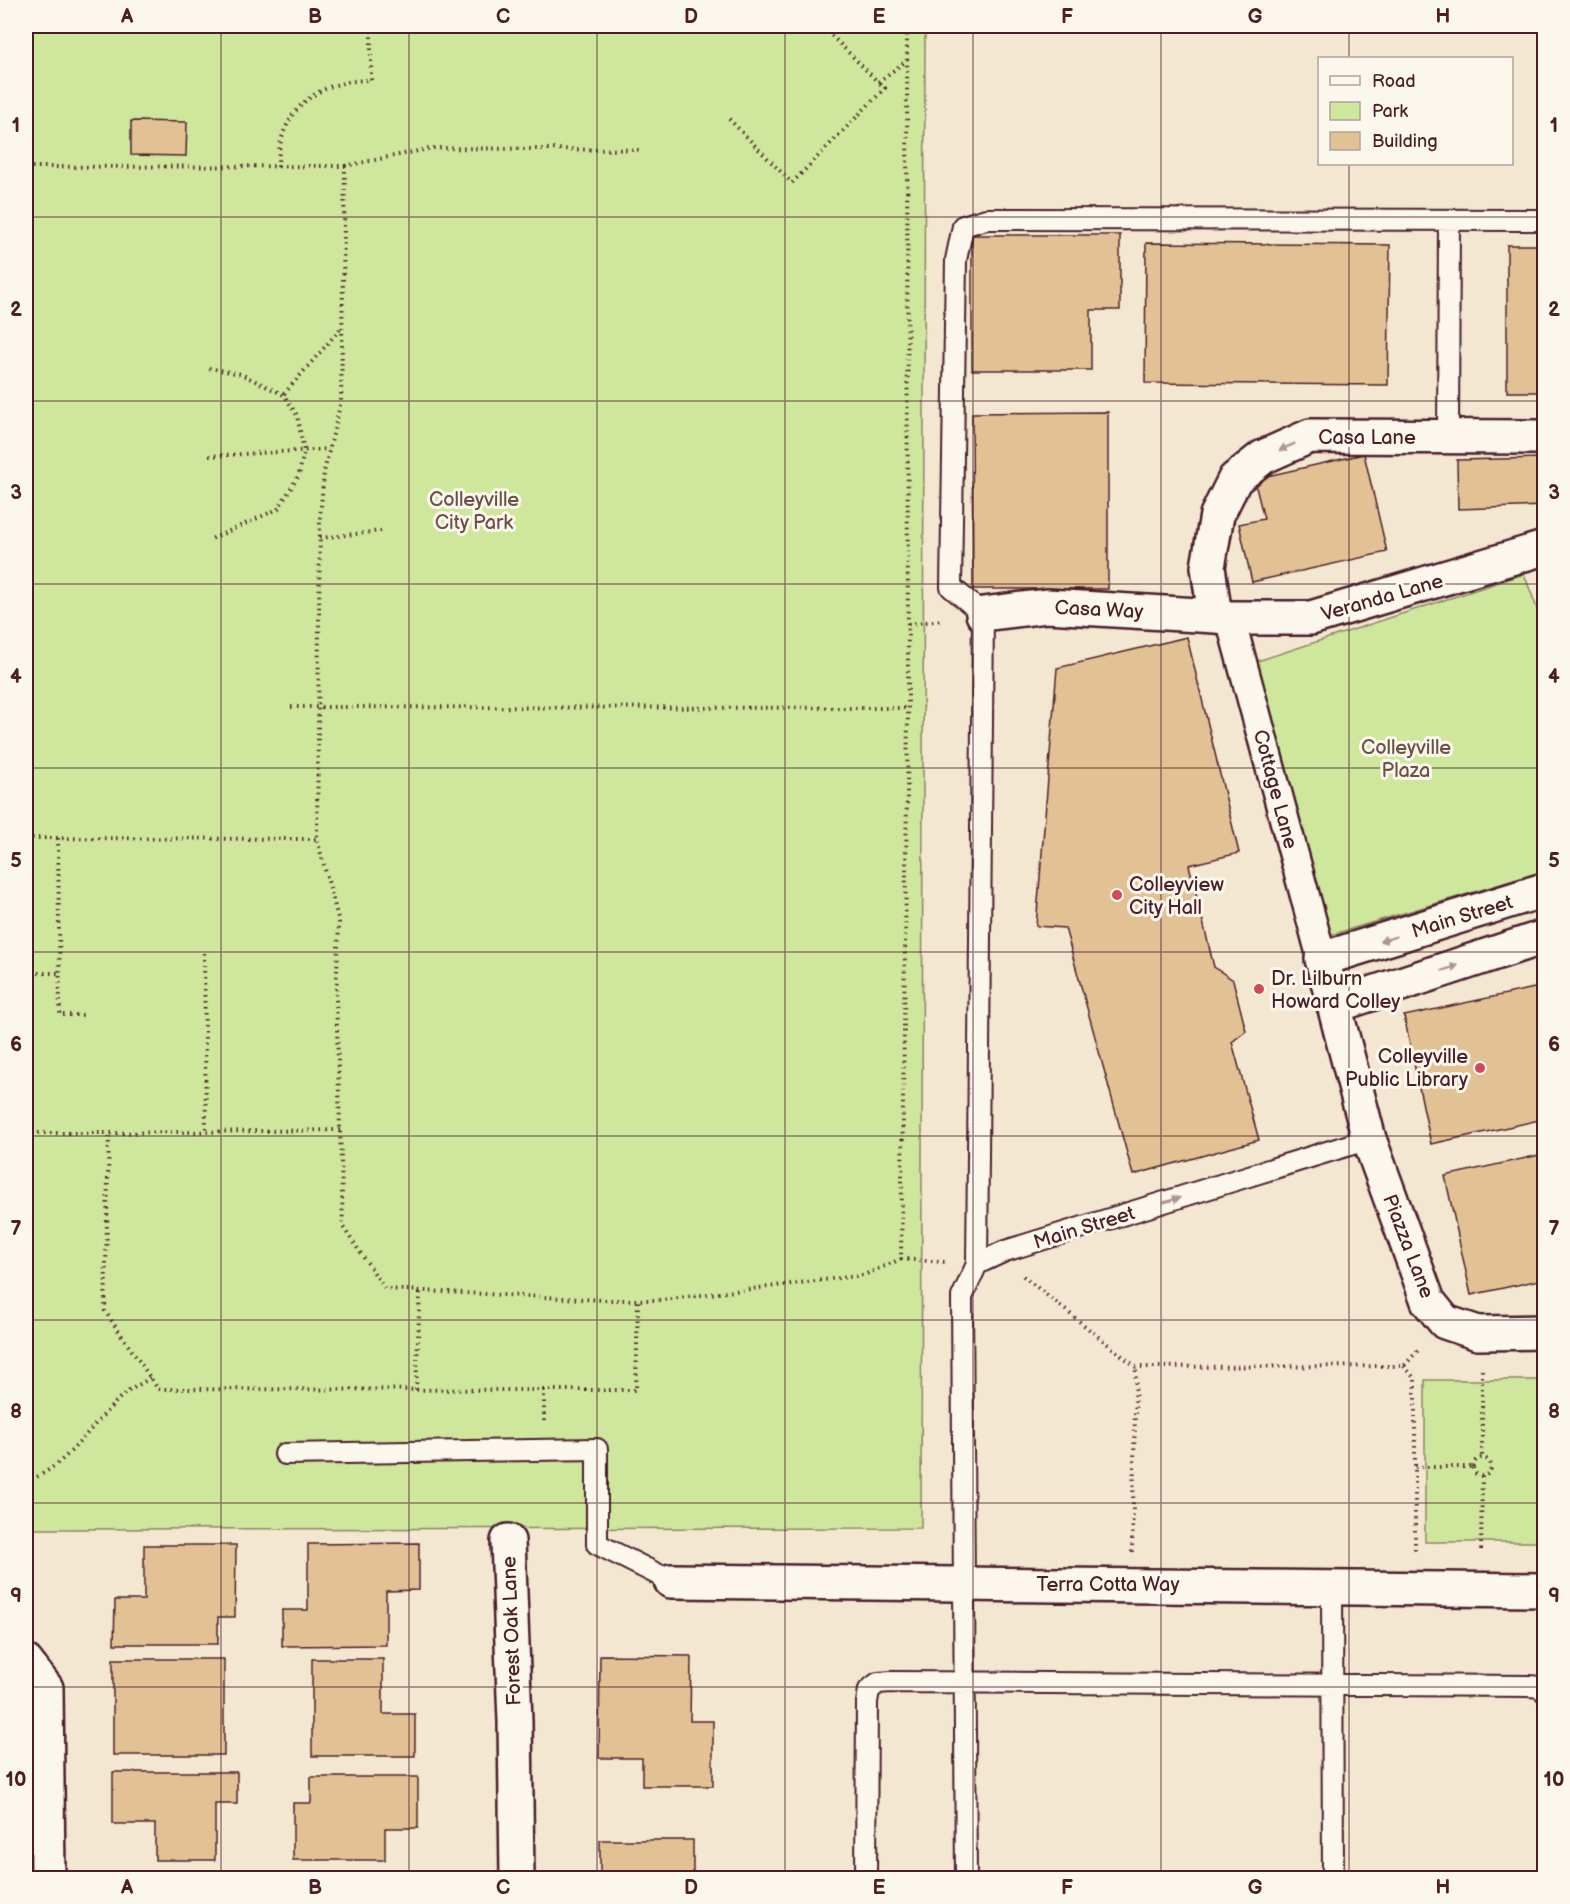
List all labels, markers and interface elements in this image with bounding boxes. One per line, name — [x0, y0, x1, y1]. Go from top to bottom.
text: A — [120, 5, 134, 29]
text: B — [308, 5, 322, 29]
text: C — [496, 5, 510, 29]
text: D — [684, 5, 698, 29]
text: E — [873, 5, 886, 29]
text: F — [1061, 5, 1073, 29]
text: G — [1248, 5, 1263, 29]
text: H — [1436, 5, 1450, 29]
legend — [1318, 57, 1513, 165]
text: Road — [1372, 71, 1416, 92]
text: Park — [1372, 101, 1408, 122]
text: 1 — [12, 114, 20, 138]
text: 1 — [1550, 114, 1558, 138]
text: Building — [1372, 131, 1438, 152]
text: 2 — [10, 298, 22, 322]
text: 2 — [1548, 298, 1560, 322]
street label: Casa Lane — [1318, 426, 1416, 450]
one-way arrow — [1278, 442, 1295, 451]
text: 3 — [10, 481, 22, 505]
text: 3 — [1548, 481, 1560, 505]
park label: Colleyville City Park — [429, 488, 519, 535]
street label: Veranda Lane — [1319, 569, 1446, 627]
street label: Casa Way — [1054, 596, 1144, 624]
text: 4 — [10, 665, 22, 689]
text: 4 — [1548, 665, 1560, 689]
street label: Cottage Lane — [1248, 727, 1303, 852]
park label: Colleyville Plaza — [1361, 736, 1451, 783]
text: 5 — [10, 849, 22, 873]
text: 5 — [1548, 849, 1560, 873]
place label: Colleyview City Hall — [1129, 873, 1224, 920]
marker: Colleyview City Hall — [1110, 888, 1124, 902]
street label: Main Street — [1409, 890, 1516, 944]
one-way arrow — [1379, 935, 1397, 944]
one-way arrow — [1441, 963, 1459, 973]
place label: Dr. Lilburn Howard Colley — [1271, 967, 1400, 1014]
marker: Dr. Lilburn Howard Colley — [1252, 982, 1266, 996]
text: 6 — [10, 1033, 22, 1057]
text: 6 — [1548, 1033, 1560, 1057]
place label: Colleyville Public Library — [1345, 1045, 1468, 1092]
marker: Colleyville Public Library — [1473, 1061, 1487, 1075]
street label: Piazza Lane — [1377, 1191, 1439, 1302]
one-way arrow — [1163, 1195, 1181, 1204]
street label: Main Street — [1031, 1201, 1138, 1255]
text: 7 — [10, 1217, 22, 1241]
text: 7 — [1548, 1217, 1560, 1241]
text: 8 — [10, 1400, 22, 1424]
text: 8 — [1548, 1400, 1560, 1424]
street label: Forest Oak Lane — [497, 1556, 527, 1706]
street label: Terra Cotta Way — [1037, 1573, 1179, 1597]
text: 9 — [10, 1584, 22, 1608]
text: 9 — [1548, 1584, 1560, 1608]
text: 10 — [6, 1768, 26, 1792]
text: 10 — [1544, 1768, 1564, 1792]
text: A — [120, 1876, 134, 1900]
text: B — [308, 1876, 322, 1900]
text: C — [496, 1876, 510, 1900]
text: D — [684, 1876, 698, 1900]
text: E — [873, 1876, 886, 1900]
text: F — [1061, 1876, 1073, 1900]
text: G — [1248, 1876, 1263, 1900]
text: H — [1436, 1876, 1450, 1900]

